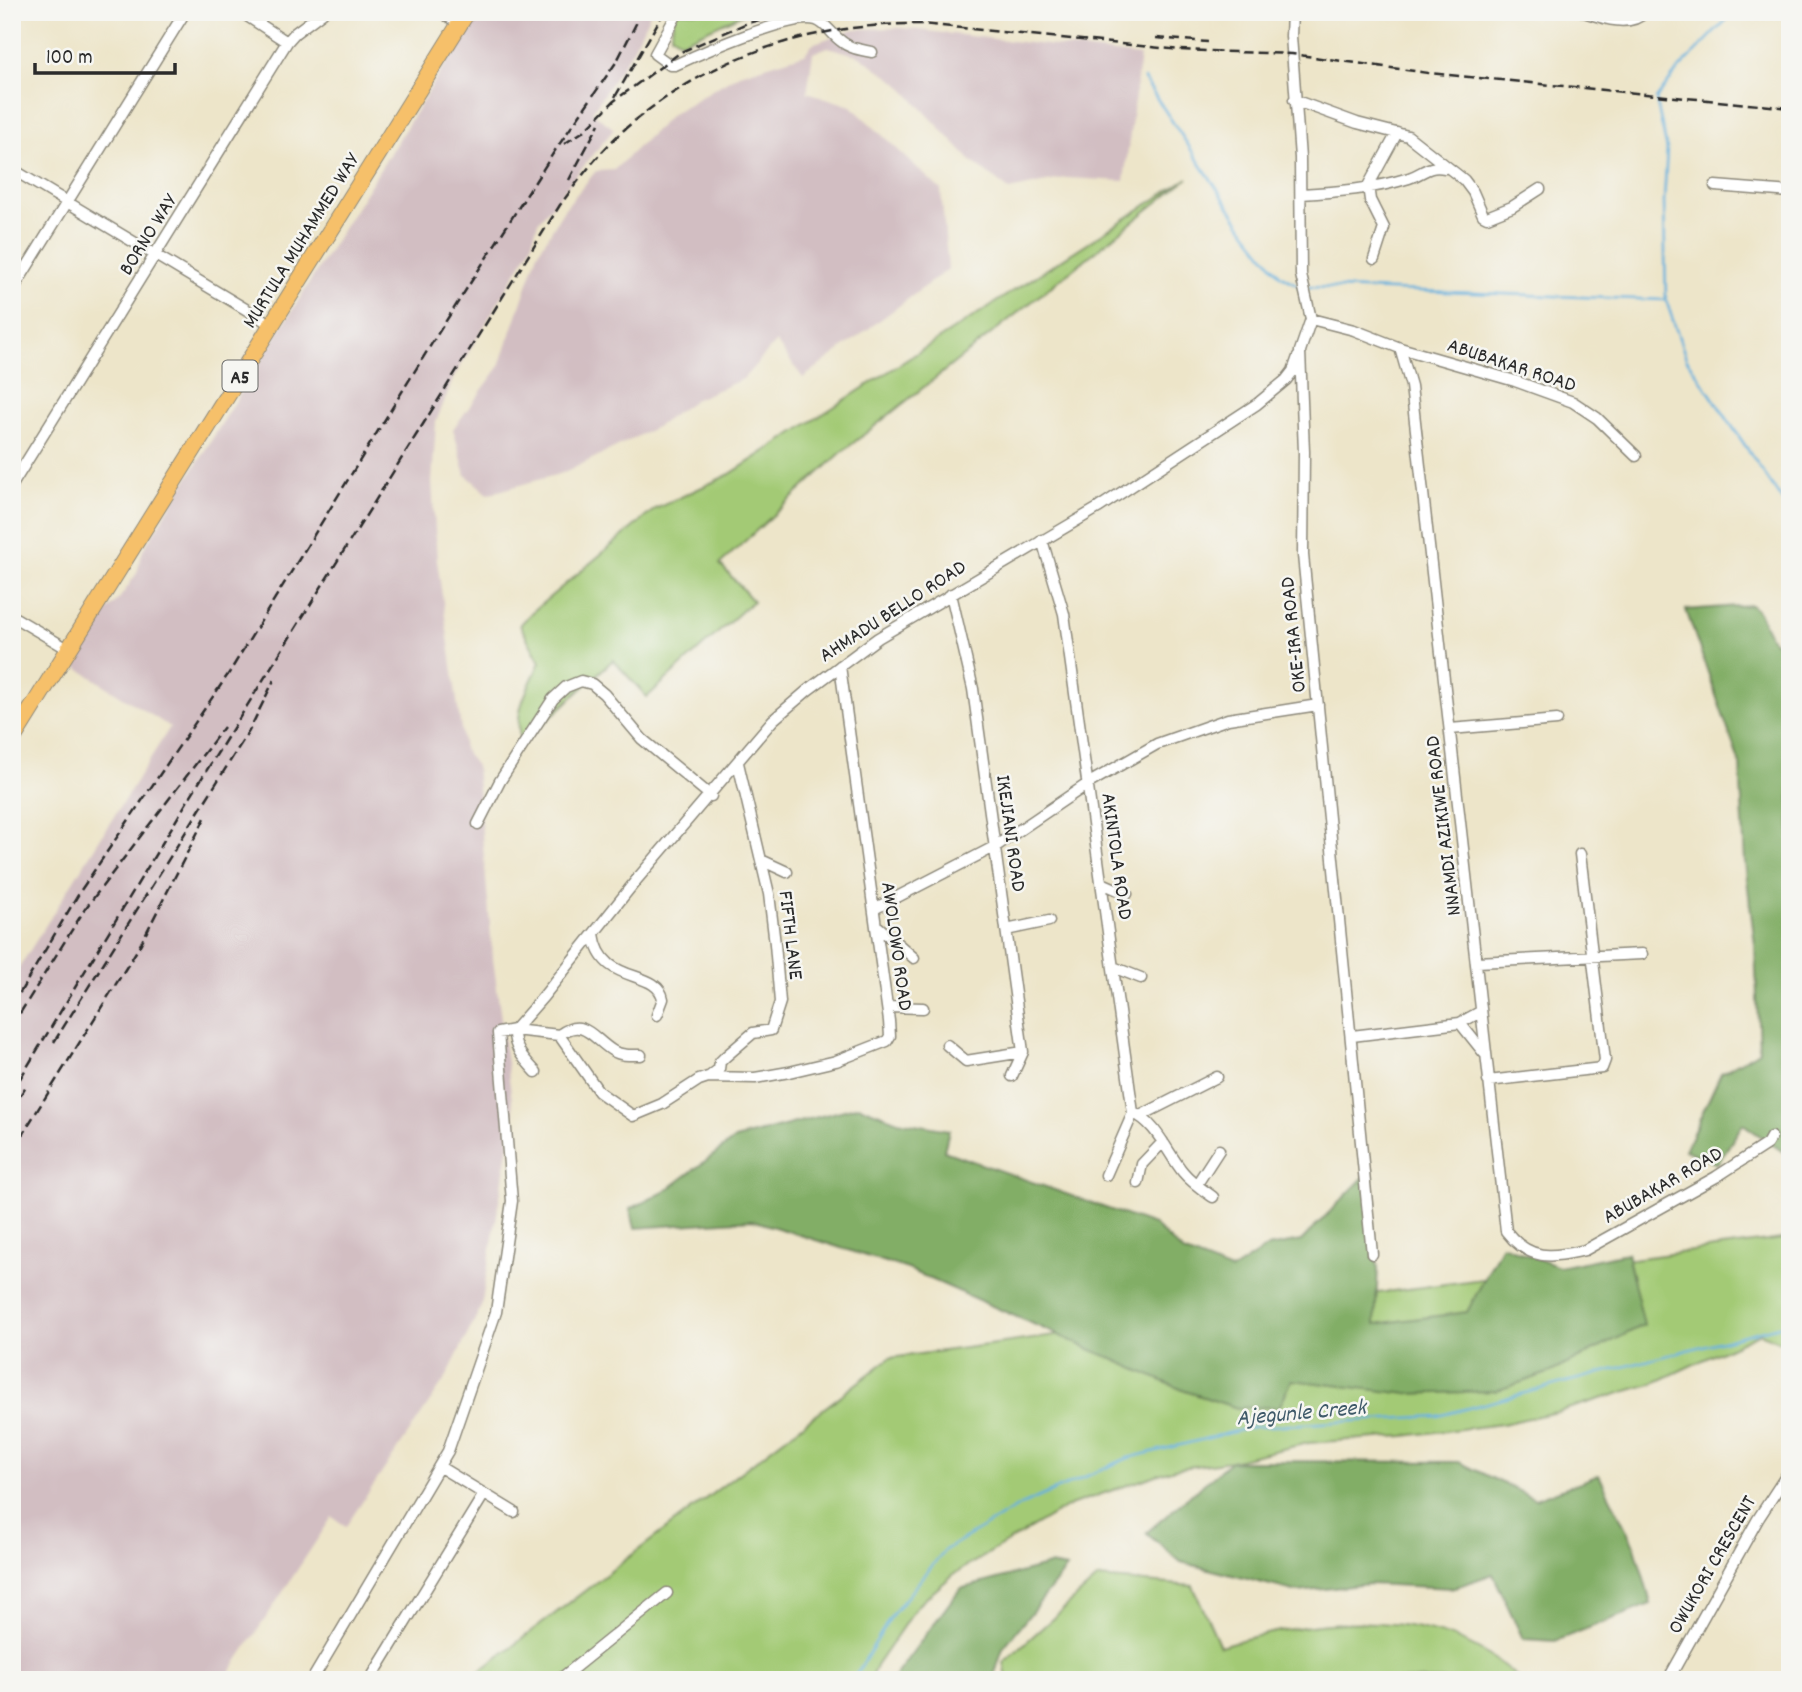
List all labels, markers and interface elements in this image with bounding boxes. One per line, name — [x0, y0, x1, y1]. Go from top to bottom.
scale bar — [35, 32, 175, 76]
text: 100 m — [46, 44, 93, 74]
street label: MURTULA MUHAMMED WAY — [236, 147, 369, 335]
street label: BORNO WAY — [113, 188, 187, 282]
street label: ABUBAKAR ROAD — [1443, 332, 1579, 402]
road number: A5 — [222, 360, 258, 392]
street label: AHMADU BELLO ROAD — [814, 554, 973, 671]
street label: OKE-IRA ROAD — [1274, 575, 1316, 694]
street label: NNAMDI AZIKIWE ROAD — [1419, 734, 1471, 917]
street label: IKEJIANI ROAD — [986, 773, 1032, 894]
street label: AKINTOLA ROAD — [1091, 791, 1139, 922]
street label: AWOLOWO ROAD — [871, 880, 919, 1013]
street label: FIFTH LANE — [769, 889, 809, 982]
street label: ABUBAKAR ROAD — [1598, 1140, 1729, 1233]
water label: Ajegunle Creek — [1235, 1392, 1370, 1437]
street label: OWUKORI CRESCENT — [1662, 1490, 1766, 1640]

